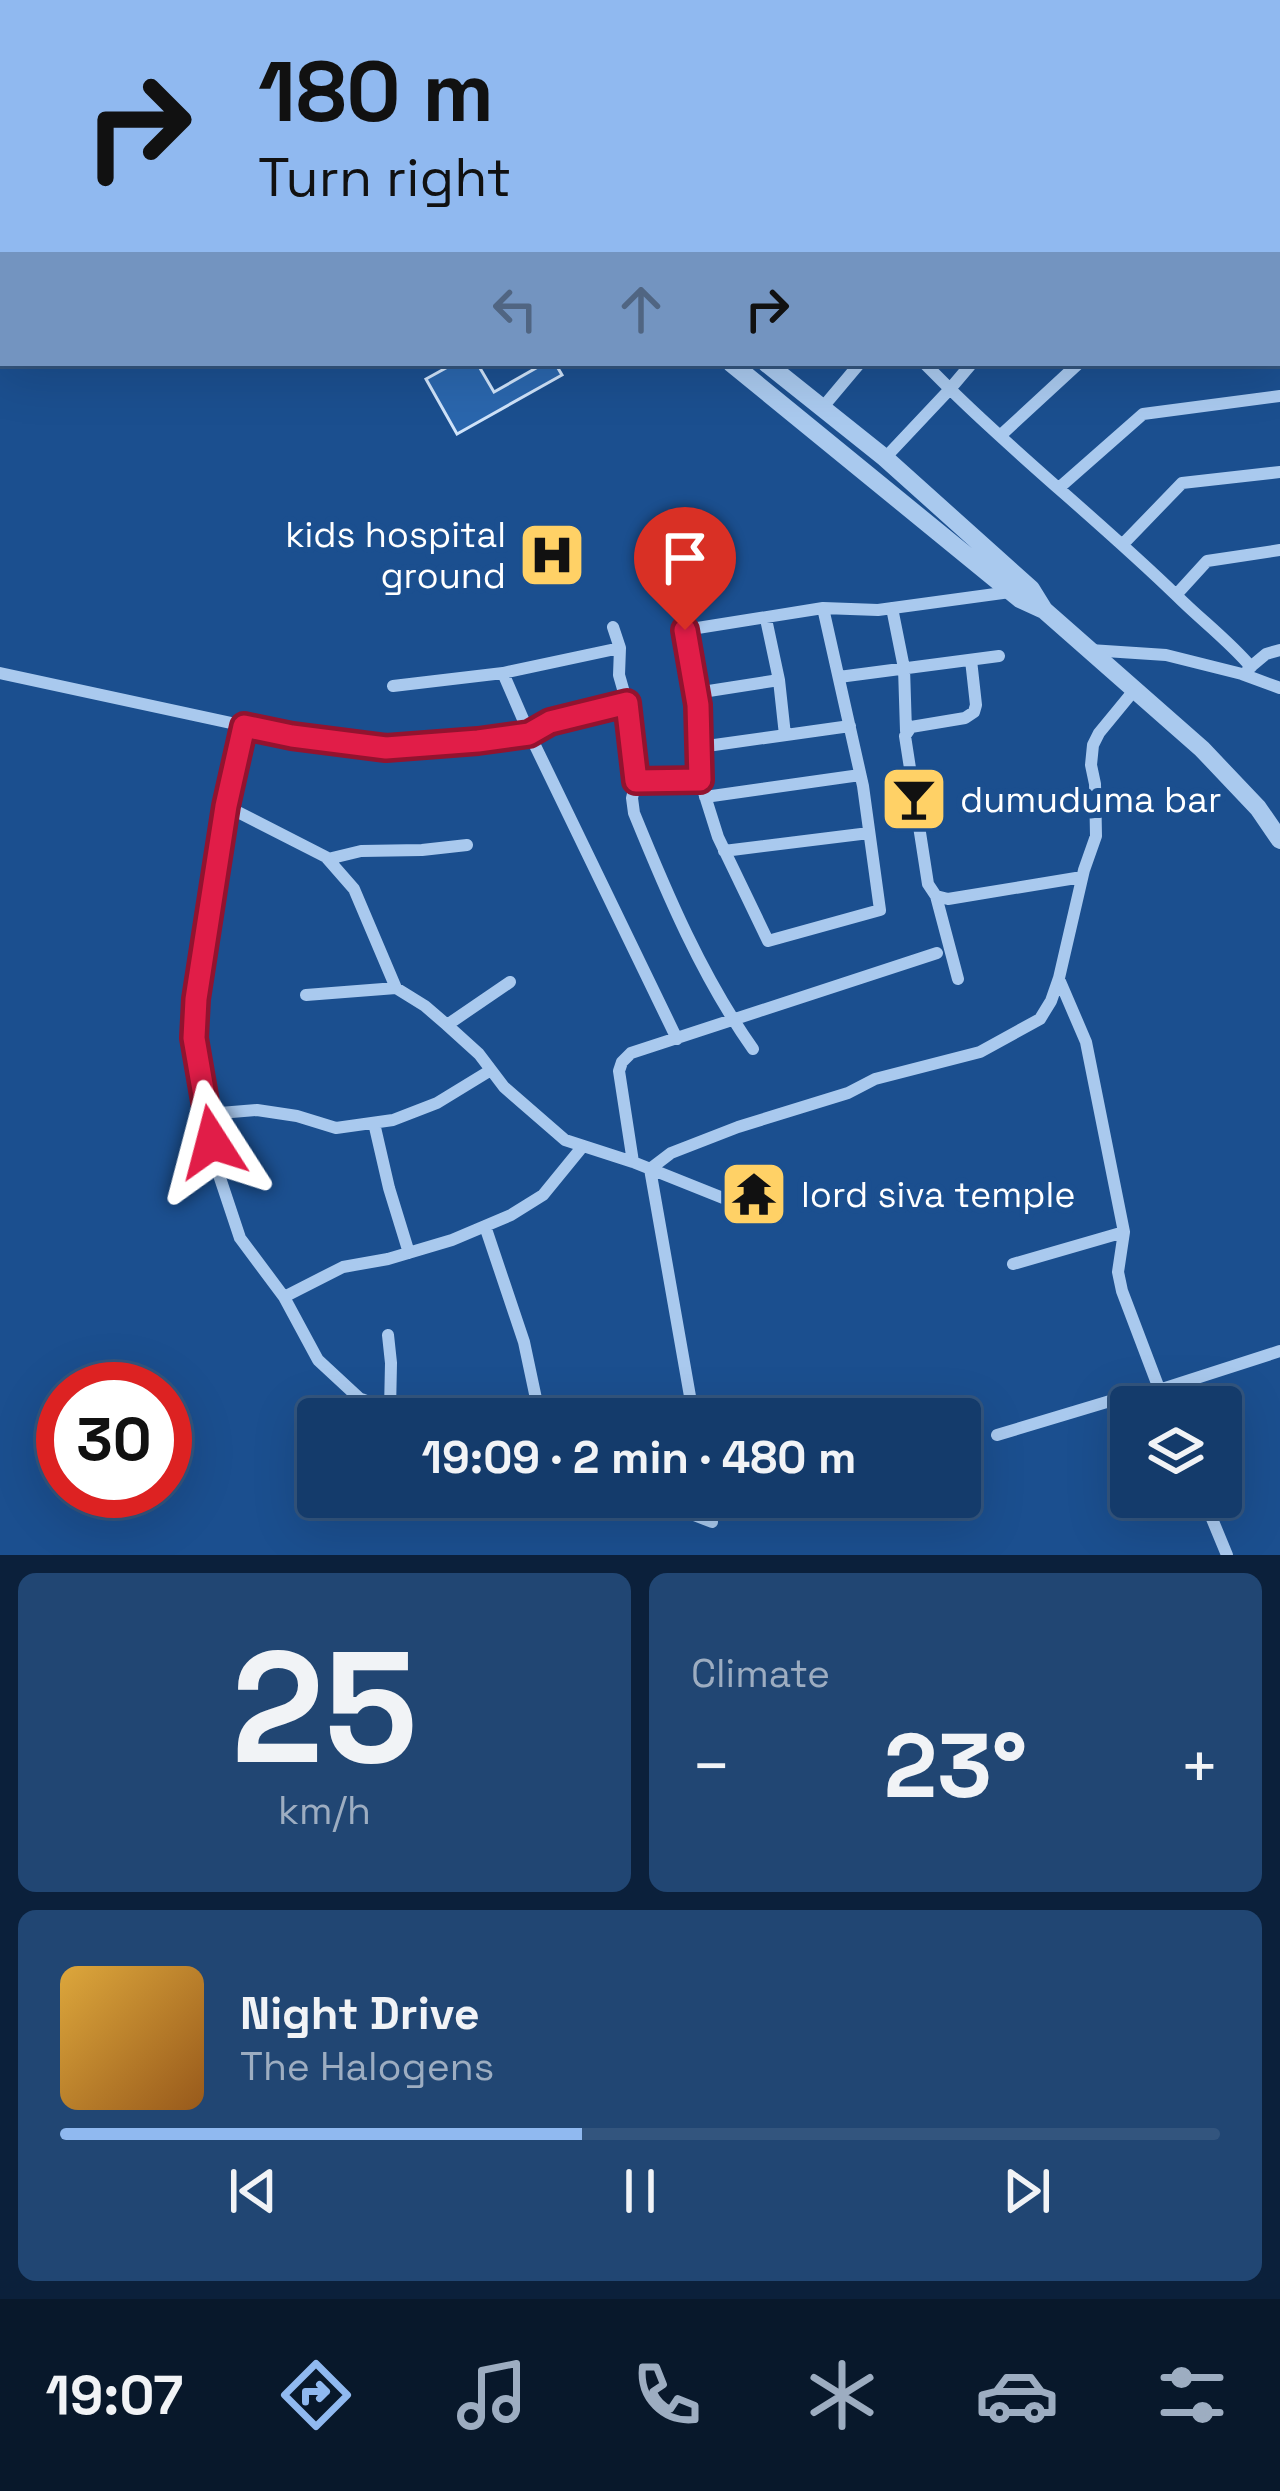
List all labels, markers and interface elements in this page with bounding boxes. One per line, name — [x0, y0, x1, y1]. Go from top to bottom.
text: 180 m — [258, 38, 494, 146]
icon: right — [60, 48, 216, 204]
text: Turn right — [258, 143, 511, 212]
icon: left — [482, 276, 548, 342]
icon: ahead — [608, 276, 674, 342]
icon: right — [734, 276, 800, 342]
pin — [634, 507, 736, 630]
place label: kids hospital ground — [285, 512, 506, 599]
hospital icon: kids hospital ground — [517, 520, 587, 590]
icon: arrive — [652, 525, 718, 591]
bar icon: dumuduma bar — [879, 764, 949, 834]
place label: dumuduma bar — [960, 777, 1222, 823]
position arrow — [149, 1079, 275, 1205]
temple icon: lord siva temple — [719, 1159, 789, 1229]
place label: lord siva temple — [801, 1172, 1076, 1218]
speed limit sign: 30 — [36, 1362, 192, 1518]
map controls — [1110, 1386, 1242, 1518]
button: layers — [1110, 1386, 1242, 1518]
text: 19:09 · 2 min · 480 m — [422, 1429, 856, 1486]
text: 25 — [231, 1608, 418, 1808]
text: Climate — [691, 1649, 830, 1698]
text: 23° — [884, 1708, 1027, 1823]
text: − — [691, 1724, 732, 1808]
text: + — [1179, 1724, 1220, 1808]
text: km/h — [278, 1786, 371, 1835]
text: Night Drive — [240, 1985, 480, 2042]
text: The Halogens — [240, 2042, 494, 2091]
icon: previous — [220, 2158, 286, 2224]
icon: pause — [607, 2158, 673, 2224]
icon: next — [994, 2158, 1060, 2224]
icon: directions — [274, 2353, 358, 2437]
icon: music — [450, 2353, 534, 2437]
icon: phone — [625, 2353, 709, 2437]
icon: climate — [800, 2353, 884, 2437]
icon: car — [975, 2353, 1059, 2437]
icon: filters — [1150, 2353, 1234, 2437]
text: 19:07 — [46, 2361, 183, 2430]

